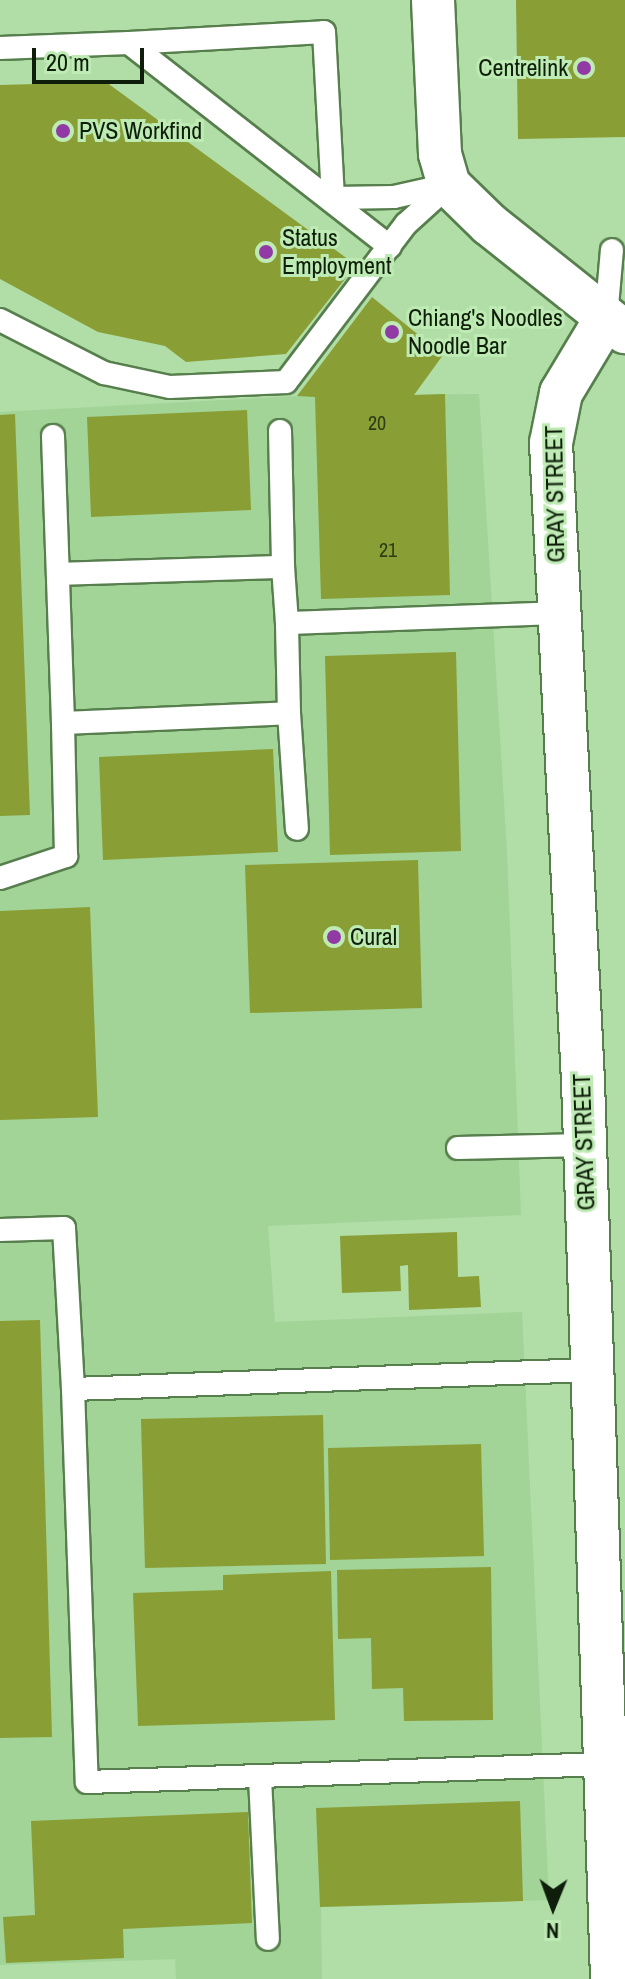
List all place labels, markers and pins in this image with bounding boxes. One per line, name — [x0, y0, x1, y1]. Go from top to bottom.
place label: Centrelink — [478, 54, 568, 82]
marker: Centrelink — [575, 59, 593, 77]
place label: PVS Workfind — [79, 117, 202, 145]
marker: PVS Workfind — [54, 122, 72, 140]
place label: Status Employment — [282, 224, 391, 280]
marker: Status Employment — [257, 243, 275, 261]
place label: Chiang's Noodles Noodle Bar — [408, 304, 563, 360]
marker: Chiang's Noodles Noodle Bar — [383, 323, 401, 341]
place label: Cural — [350, 923, 397, 951]
marker: Cural — [325, 928, 343, 946]

